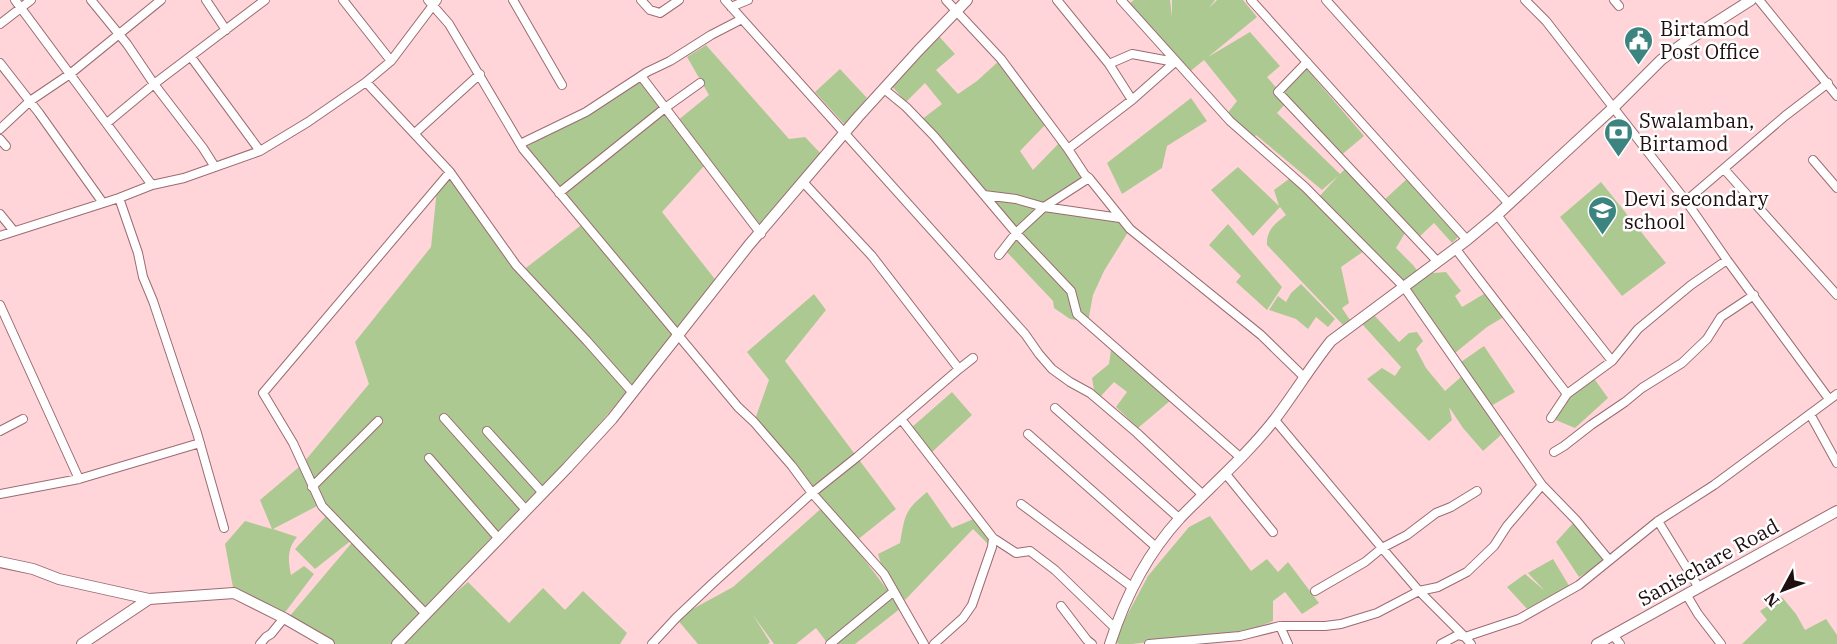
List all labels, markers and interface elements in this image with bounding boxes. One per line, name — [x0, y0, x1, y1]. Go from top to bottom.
place label: Birtamod Post Office — [1660, 15, 1759, 65]
public building icon: Birtamod Post Office — [1623, 24, 1655, 66]
place label: Swalamban, Birtamod — [1639, 107, 1754, 157]
bank icon: Swalamban, Birtamod — [1602, 116, 1634, 158]
place label: Devi secondary school — [1624, 185, 1769, 235]
school or university icon: Devi secondary school — [1587, 194, 1619, 236]
street label: Sanischare Road — [1633, 512, 1783, 612]
north arrow — [1753, 560, 1813, 620]
text: N — [1760, 589, 1783, 611]

